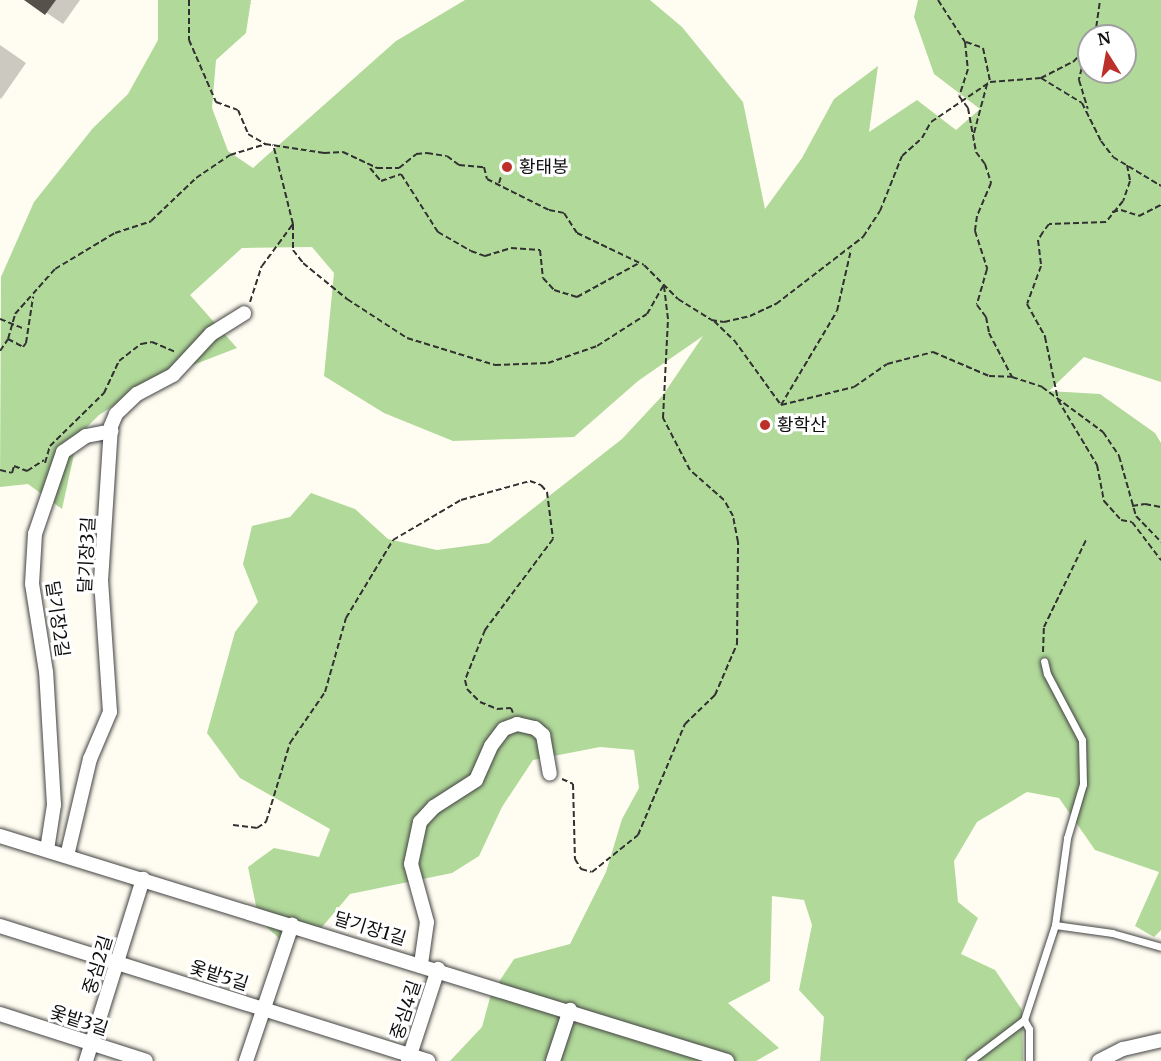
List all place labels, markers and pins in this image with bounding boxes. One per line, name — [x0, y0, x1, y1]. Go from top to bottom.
place label: 황태봉 — [519, 156, 569, 178]
marker: 황태봉 — [500, 160, 514, 174]
place label: 황학산 — [777, 414, 827, 436]
marker: 황학산 — [758, 418, 772, 432]

